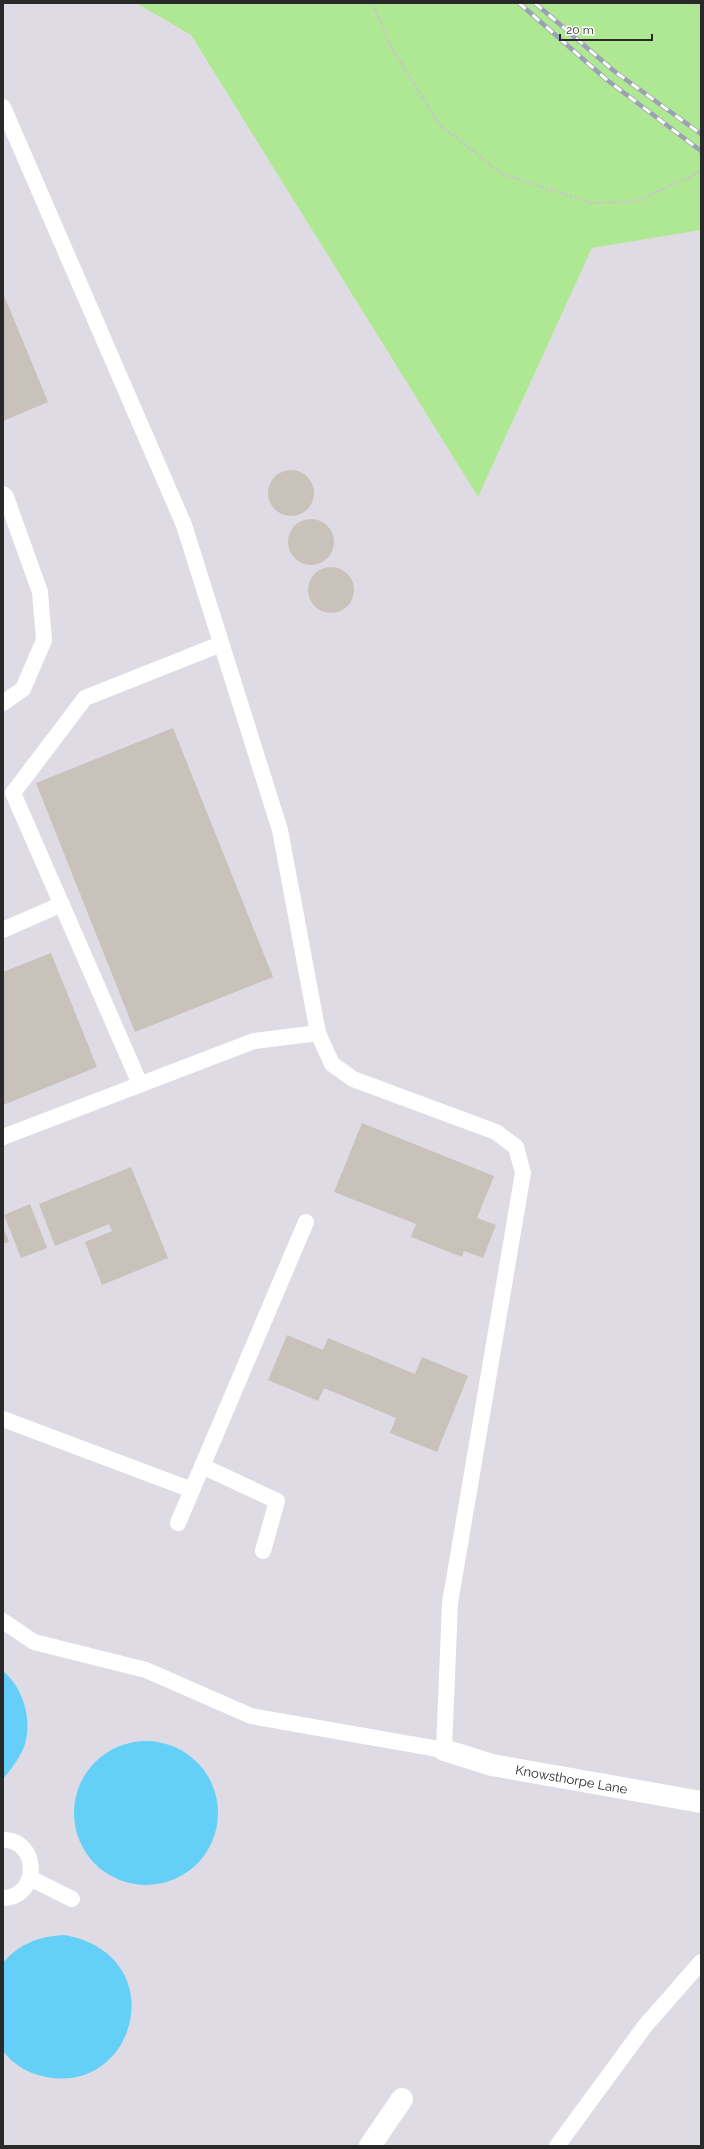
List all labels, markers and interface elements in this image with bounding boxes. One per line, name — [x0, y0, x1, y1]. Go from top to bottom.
scale bar — [560, 16, 652, 42]
text: 20 m — [566, 23, 594, 37]
street label: Knowsthorpe Lane — [514, 1762, 629, 1796]

